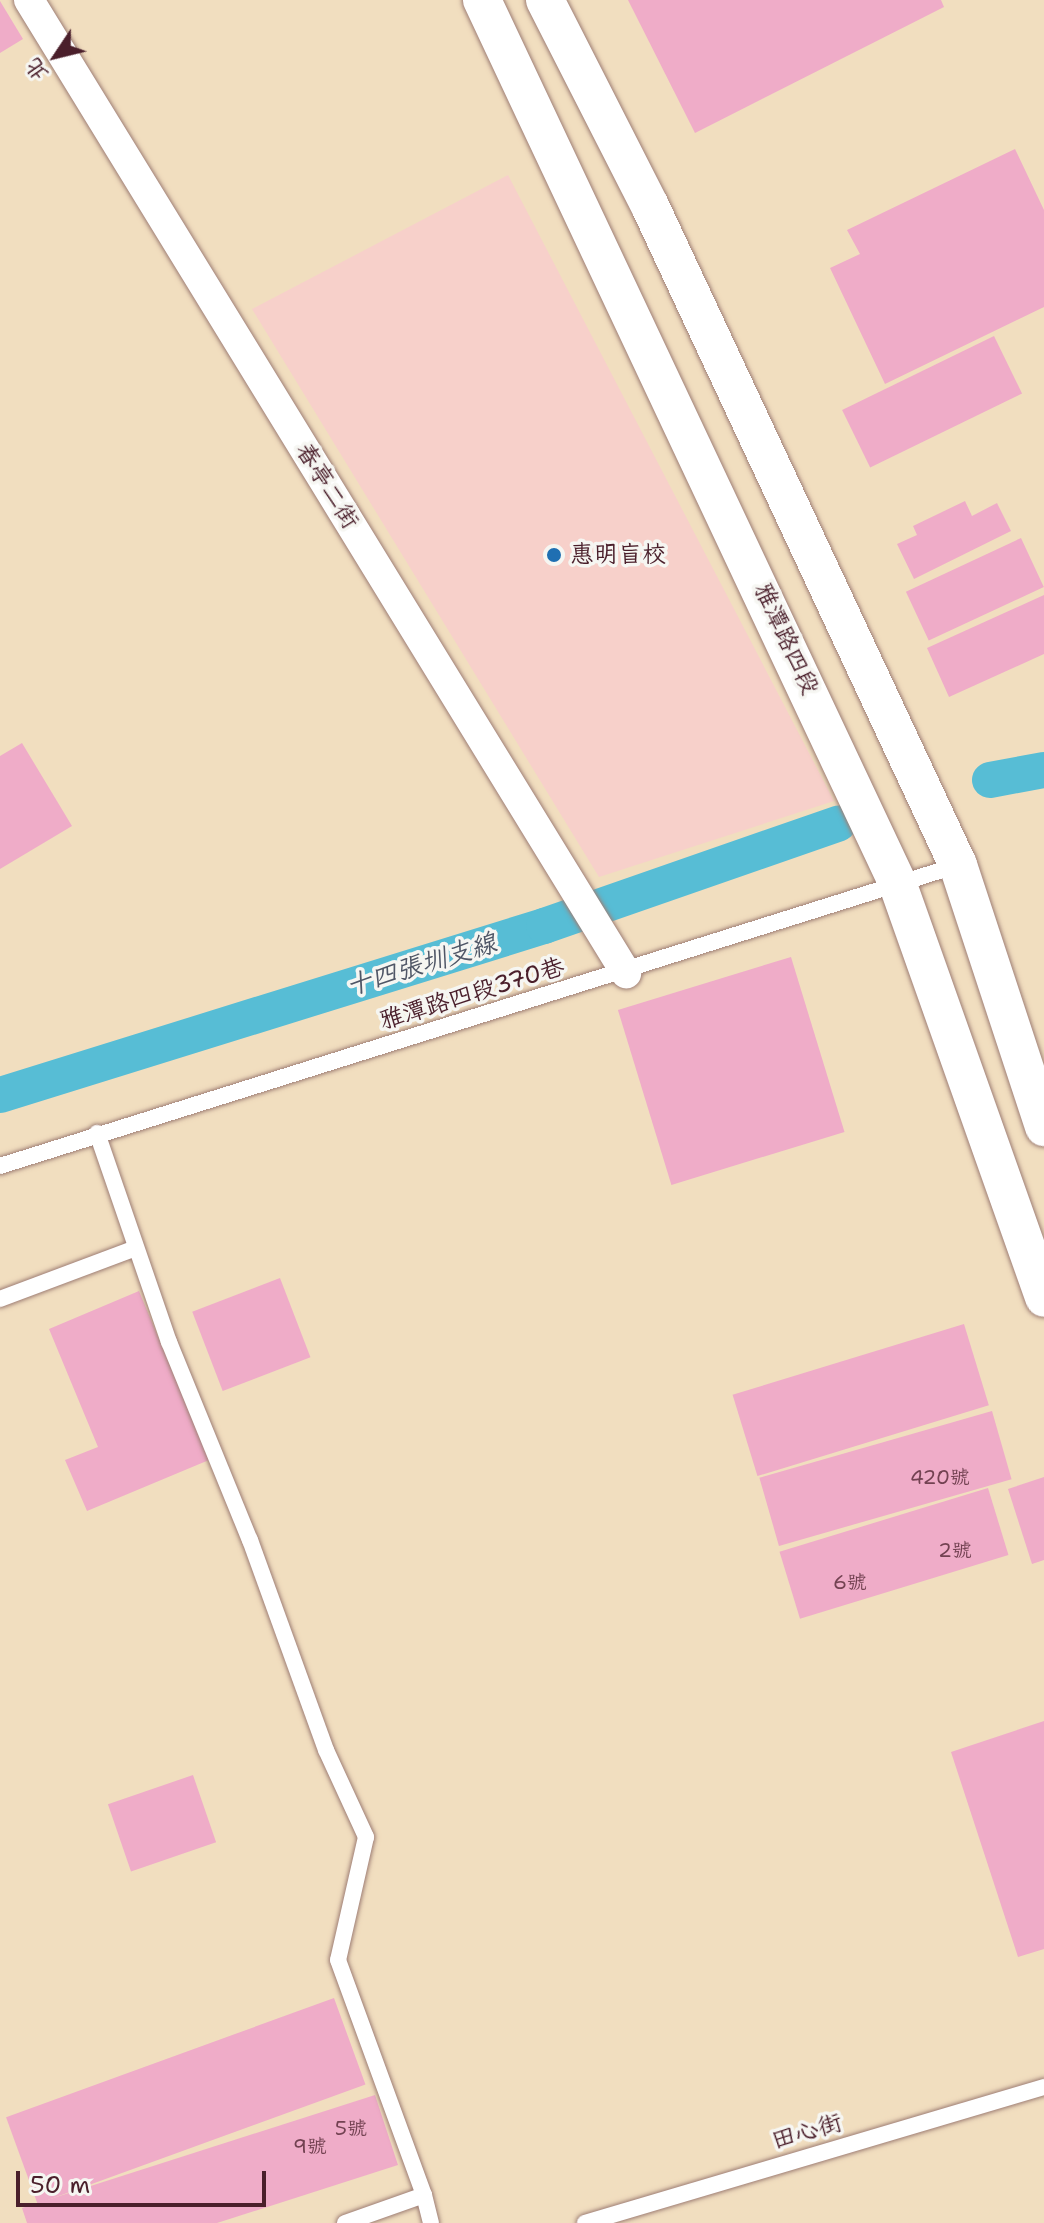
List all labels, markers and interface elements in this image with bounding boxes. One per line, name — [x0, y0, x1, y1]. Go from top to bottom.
north arrow — [16, 16, 96, 96]
text: 北 — [18, 53, 54, 87]
street label: 春亭二街 — [289, 438, 365, 534]
place label: 惠明盲校 — [570, 541, 666, 569]
marker: 惠明盲校 — [545, 546, 563, 564]
street label: 雅潭路四段 — [748, 579, 824, 699]
water label: 十四張圳支線 — [342, 926, 500, 1002]
street label: 雅潭路四段370巷 — [376, 952, 568, 1036]
house number: 420號 — [910, 1465, 970, 1489]
house number: 2號 — [938, 1538, 972, 1562]
house number: 6號 — [833, 1570, 867, 1594]
street label: 田心街 — [768, 2108, 846, 2156]
house number: 5號 — [335, 2116, 367, 2140]
house number: 9號 — [293, 2134, 327, 2158]
scale bar — [20, 2155, 270, 2205]
text: 50 m — [30, 2169, 90, 2201]

